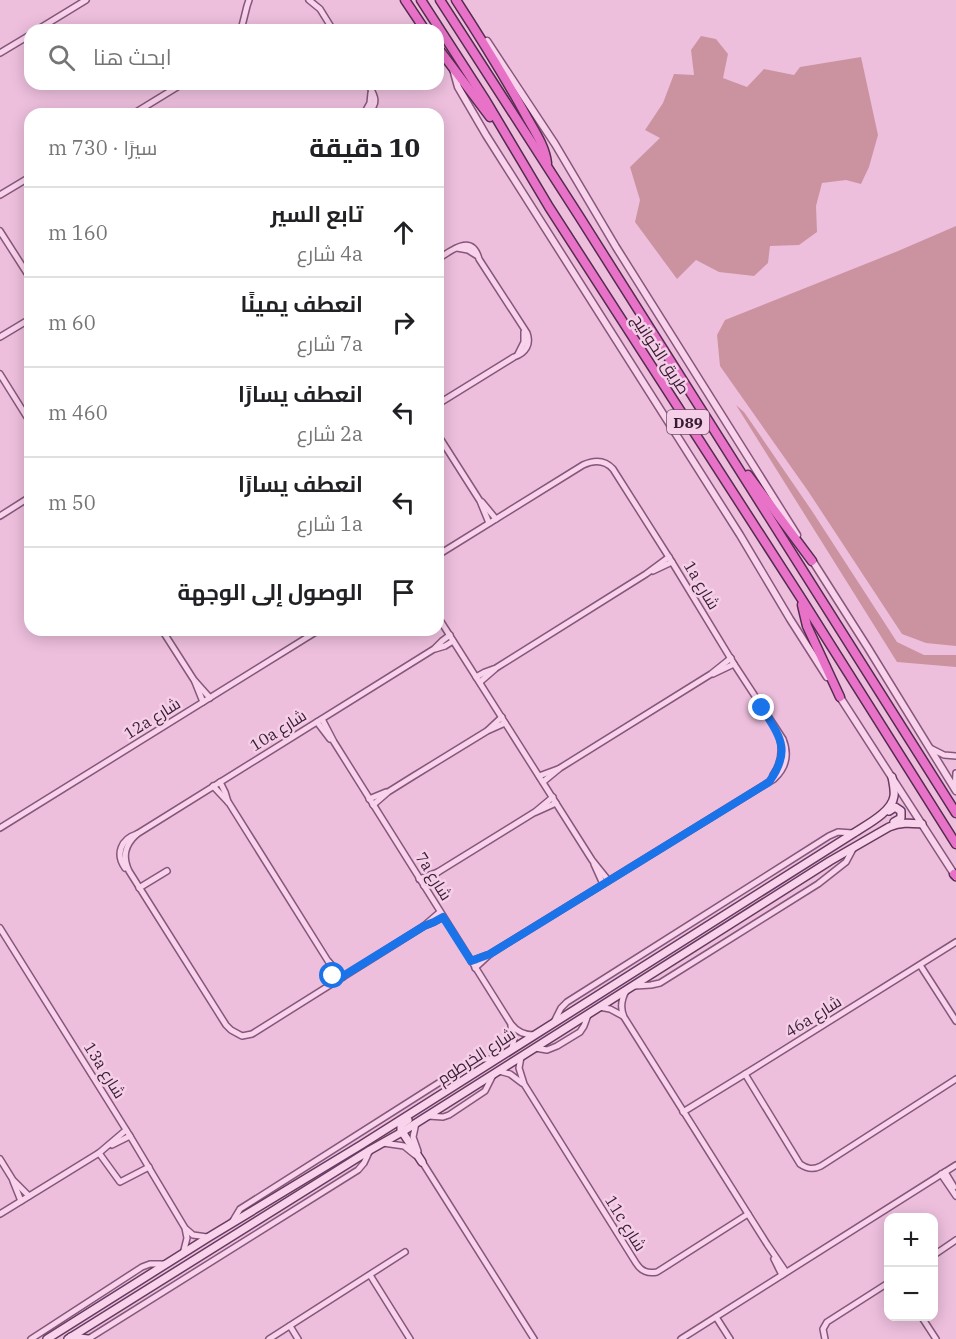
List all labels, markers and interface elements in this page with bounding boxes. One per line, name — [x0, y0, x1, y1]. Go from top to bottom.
search box — [24, 24, 444, 90]
icon: search — [45, 41, 78, 74]
text: ابحث هنا — [93, 42, 172, 71]
text: 10 دقيقة — [309, 130, 420, 164]
text: سيرًا · 730 m — [48, 134, 157, 161]
text: تابع السير — [270, 199, 363, 228]
icon: ahead — [387, 216, 420, 249]
text: 160 m — [48, 219, 108, 246]
text: 4a شارع — [297, 240, 363, 267]
text: انعطف يمينًا — [241, 289, 363, 318]
icon: right — [387, 306, 420, 339]
text: 60 m — [48, 309, 96, 336]
street label: طريق الخوانيج — [626, 310, 694, 399]
text: 7a شارع — [297, 330, 363, 357]
text: انعطف يسارًا — [238, 379, 363, 408]
icon: left — [387, 396, 420, 429]
text: 460 m — [48, 399, 108, 426]
road number: D89 — [667, 410, 709, 434]
text: 2a شارع — [297, 420, 363, 447]
text: انعطف يسارًا — [238, 469, 363, 498]
icon: left — [387, 486, 420, 519]
text: 50 m — [48, 489, 96, 516]
text: 1a شارع — [297, 510, 363, 537]
street label: 1a شارع — [678, 557, 724, 614]
icon: arrive — [387, 576, 420, 609]
text: الوصول إلى الوجهة — [178, 577, 363, 606]
street label: 12a شارع — [120, 693, 185, 745]
route end — [748, 694, 774, 720]
street label: 10a شارع — [246, 705, 311, 757]
street label: 7a شارع — [410, 848, 457, 905]
route start — [319, 962, 345, 988]
street label: 46a شارع — [781, 991, 846, 1043]
street label: شارع الخرطوم — [433, 1023, 520, 1090]
street label: 13a شارع — [78, 1038, 130, 1103]
street label: 11c شارع — [599, 1191, 651, 1256]
map controls — [884, 1213, 938, 1321]
button: + — [884, 1213, 938, 1267]
button: − — [884, 1267, 938, 1321]

